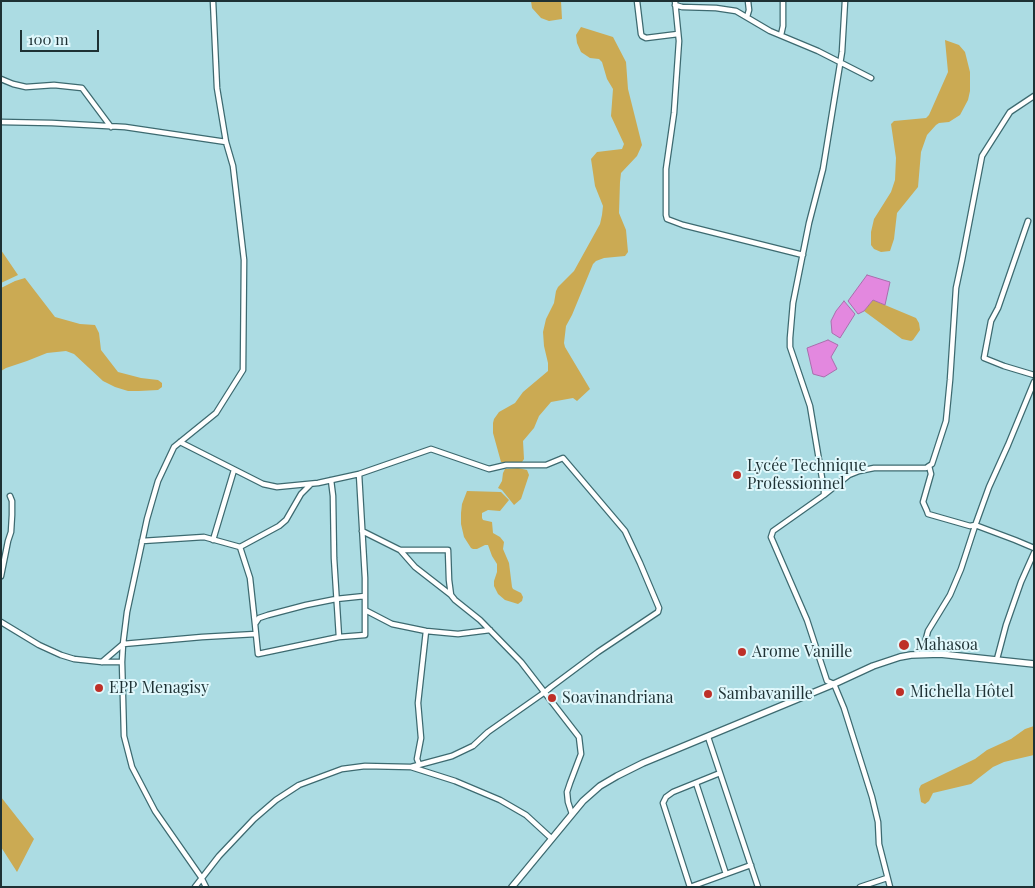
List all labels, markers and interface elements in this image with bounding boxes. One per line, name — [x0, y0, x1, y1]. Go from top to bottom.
scale bar — [22, 20, 101, 52]
text: 100 m — [28, 29, 69, 49]
place label: Lycée Technique Professionnel — [747, 456, 866, 494]
marker: Lycée Technique Professionnel — [731, 469, 743, 481]
place label: Mahasoa — [915, 635, 978, 655]
marker: Mahasoa — [897, 638, 911, 652]
place label: Arome Vanille — [752, 642, 852, 662]
marker: Arome Vanille — [736, 646, 748, 658]
place label: EPP Menagisy — [109, 678, 209, 698]
marker: EPP Menagisy — [93, 682, 105, 694]
place label: Michella Hôtel — [910, 682, 1014, 702]
place label: Sambavanille — [718, 684, 813, 704]
marker: Michella Hôtel — [894, 686, 906, 698]
place label: Soavinandriana — [562, 688, 673, 708]
marker: Sambavanille — [702, 688, 714, 700]
marker: Soavinandriana — [546, 692, 558, 704]

